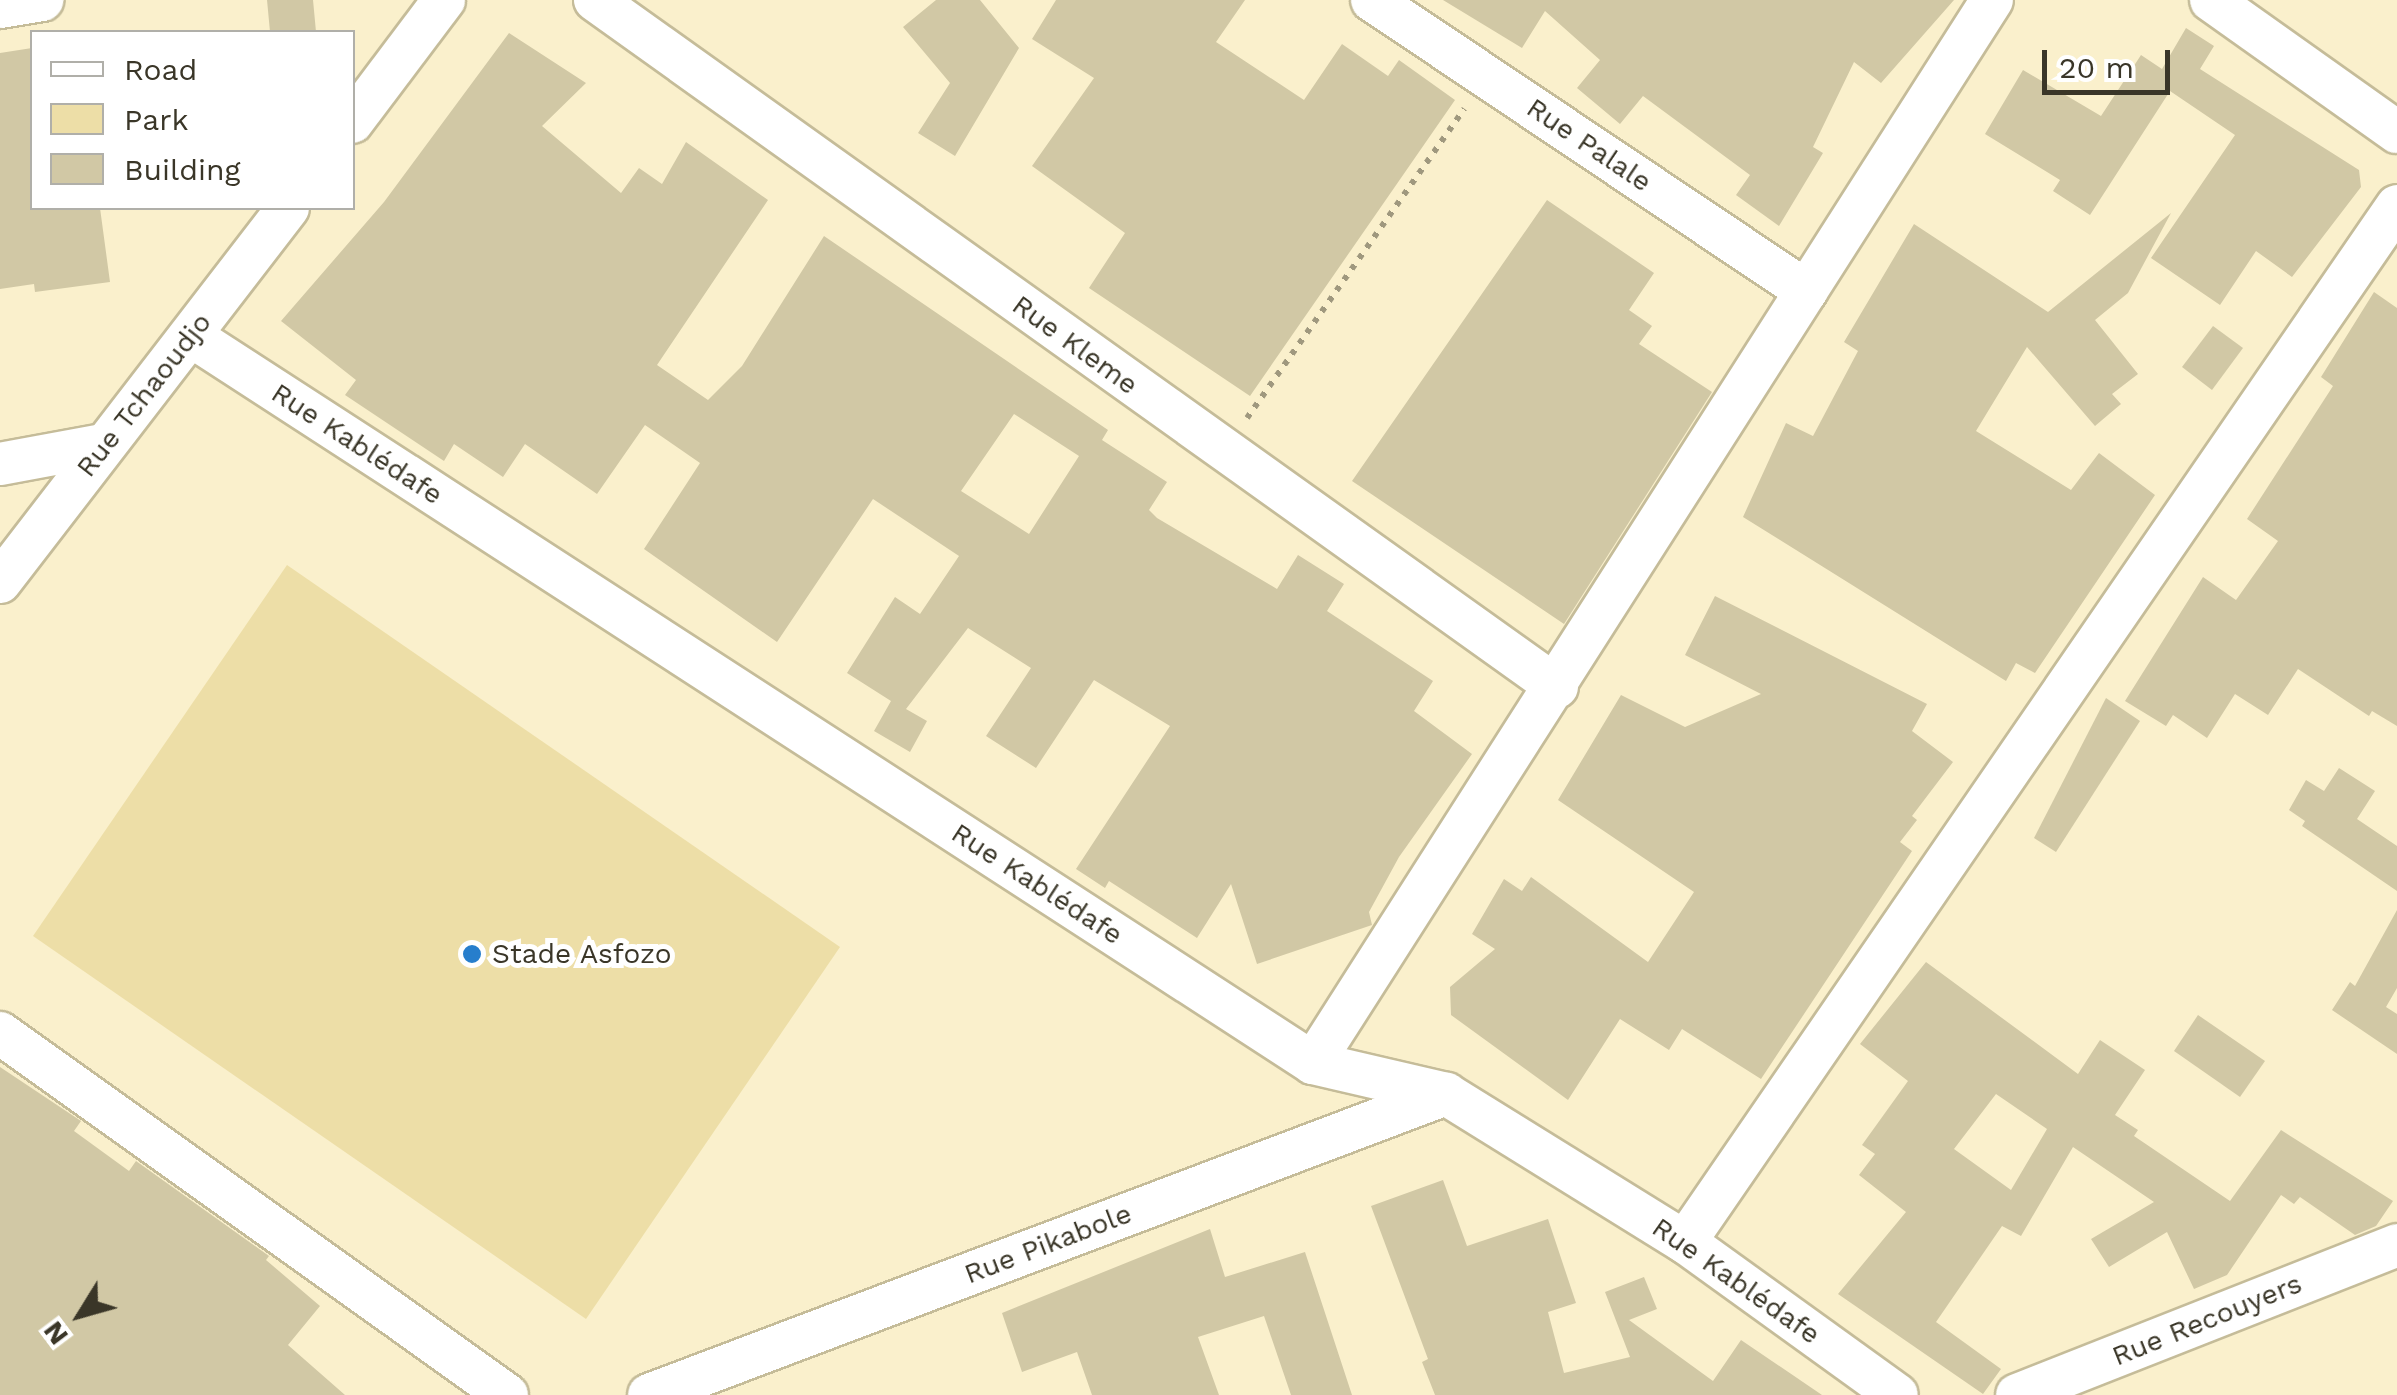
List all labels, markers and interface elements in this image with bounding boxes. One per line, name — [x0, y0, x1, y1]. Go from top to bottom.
legend — [30, 30, 355, 210]
scale bar — [2047, 30, 2174, 92]
text: 20 m — [2059, 50, 2134, 85]
text: Road — [124, 52, 197, 87]
street label: Rue Palale — [1520, 91, 1658, 199]
text: Park — [124, 102, 189, 137]
text: Building — [124, 152, 241, 187]
street label: Rue Kleme — [1006, 288, 1144, 402]
street label: Rue Tchaoudjo — [69, 306, 219, 484]
street label: Rue Kablédafe — [265, 376, 449, 512]
street label: Rue Kablédafe — [945, 816, 1129, 952]
place label: Stade Asfozo — [492, 937, 673, 971]
marker: Stade Asfozo — [461, 943, 483, 965]
street label: Rue Pikabole — [960, 1197, 1136, 1291]
street label: Rue Kablédafe — [1646, 1211, 1826, 1351]
north arrow — [30, 1265, 130, 1365]
street label: Rue Recouyers — [2107, 1267, 2307, 1373]
text: N — [36, 1315, 75, 1352]

